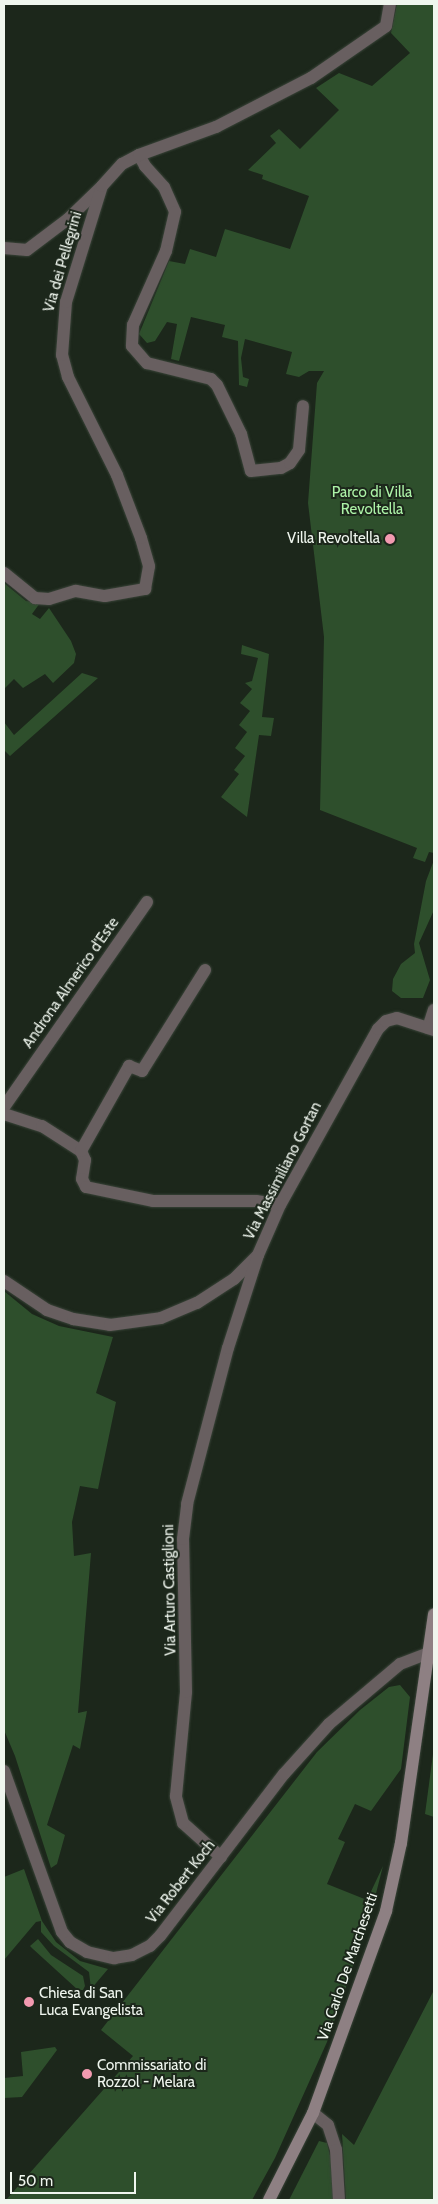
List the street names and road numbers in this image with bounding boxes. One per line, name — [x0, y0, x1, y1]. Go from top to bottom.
street label: Via dei Pellegrini — [40, 210, 86, 314]
street label: Androna Almerico d'Este — [19, 914, 123, 1052]
street label: Via Massimiliano Gortan — [240, 1099, 326, 1243]
street label: Via Arturo Castiglioni — [160, 1524, 180, 1656]
street label: Via Robert Koch — [143, 1837, 219, 1927]
street label: Via Carlo De Marchesetti — [314, 1891, 382, 2043]

